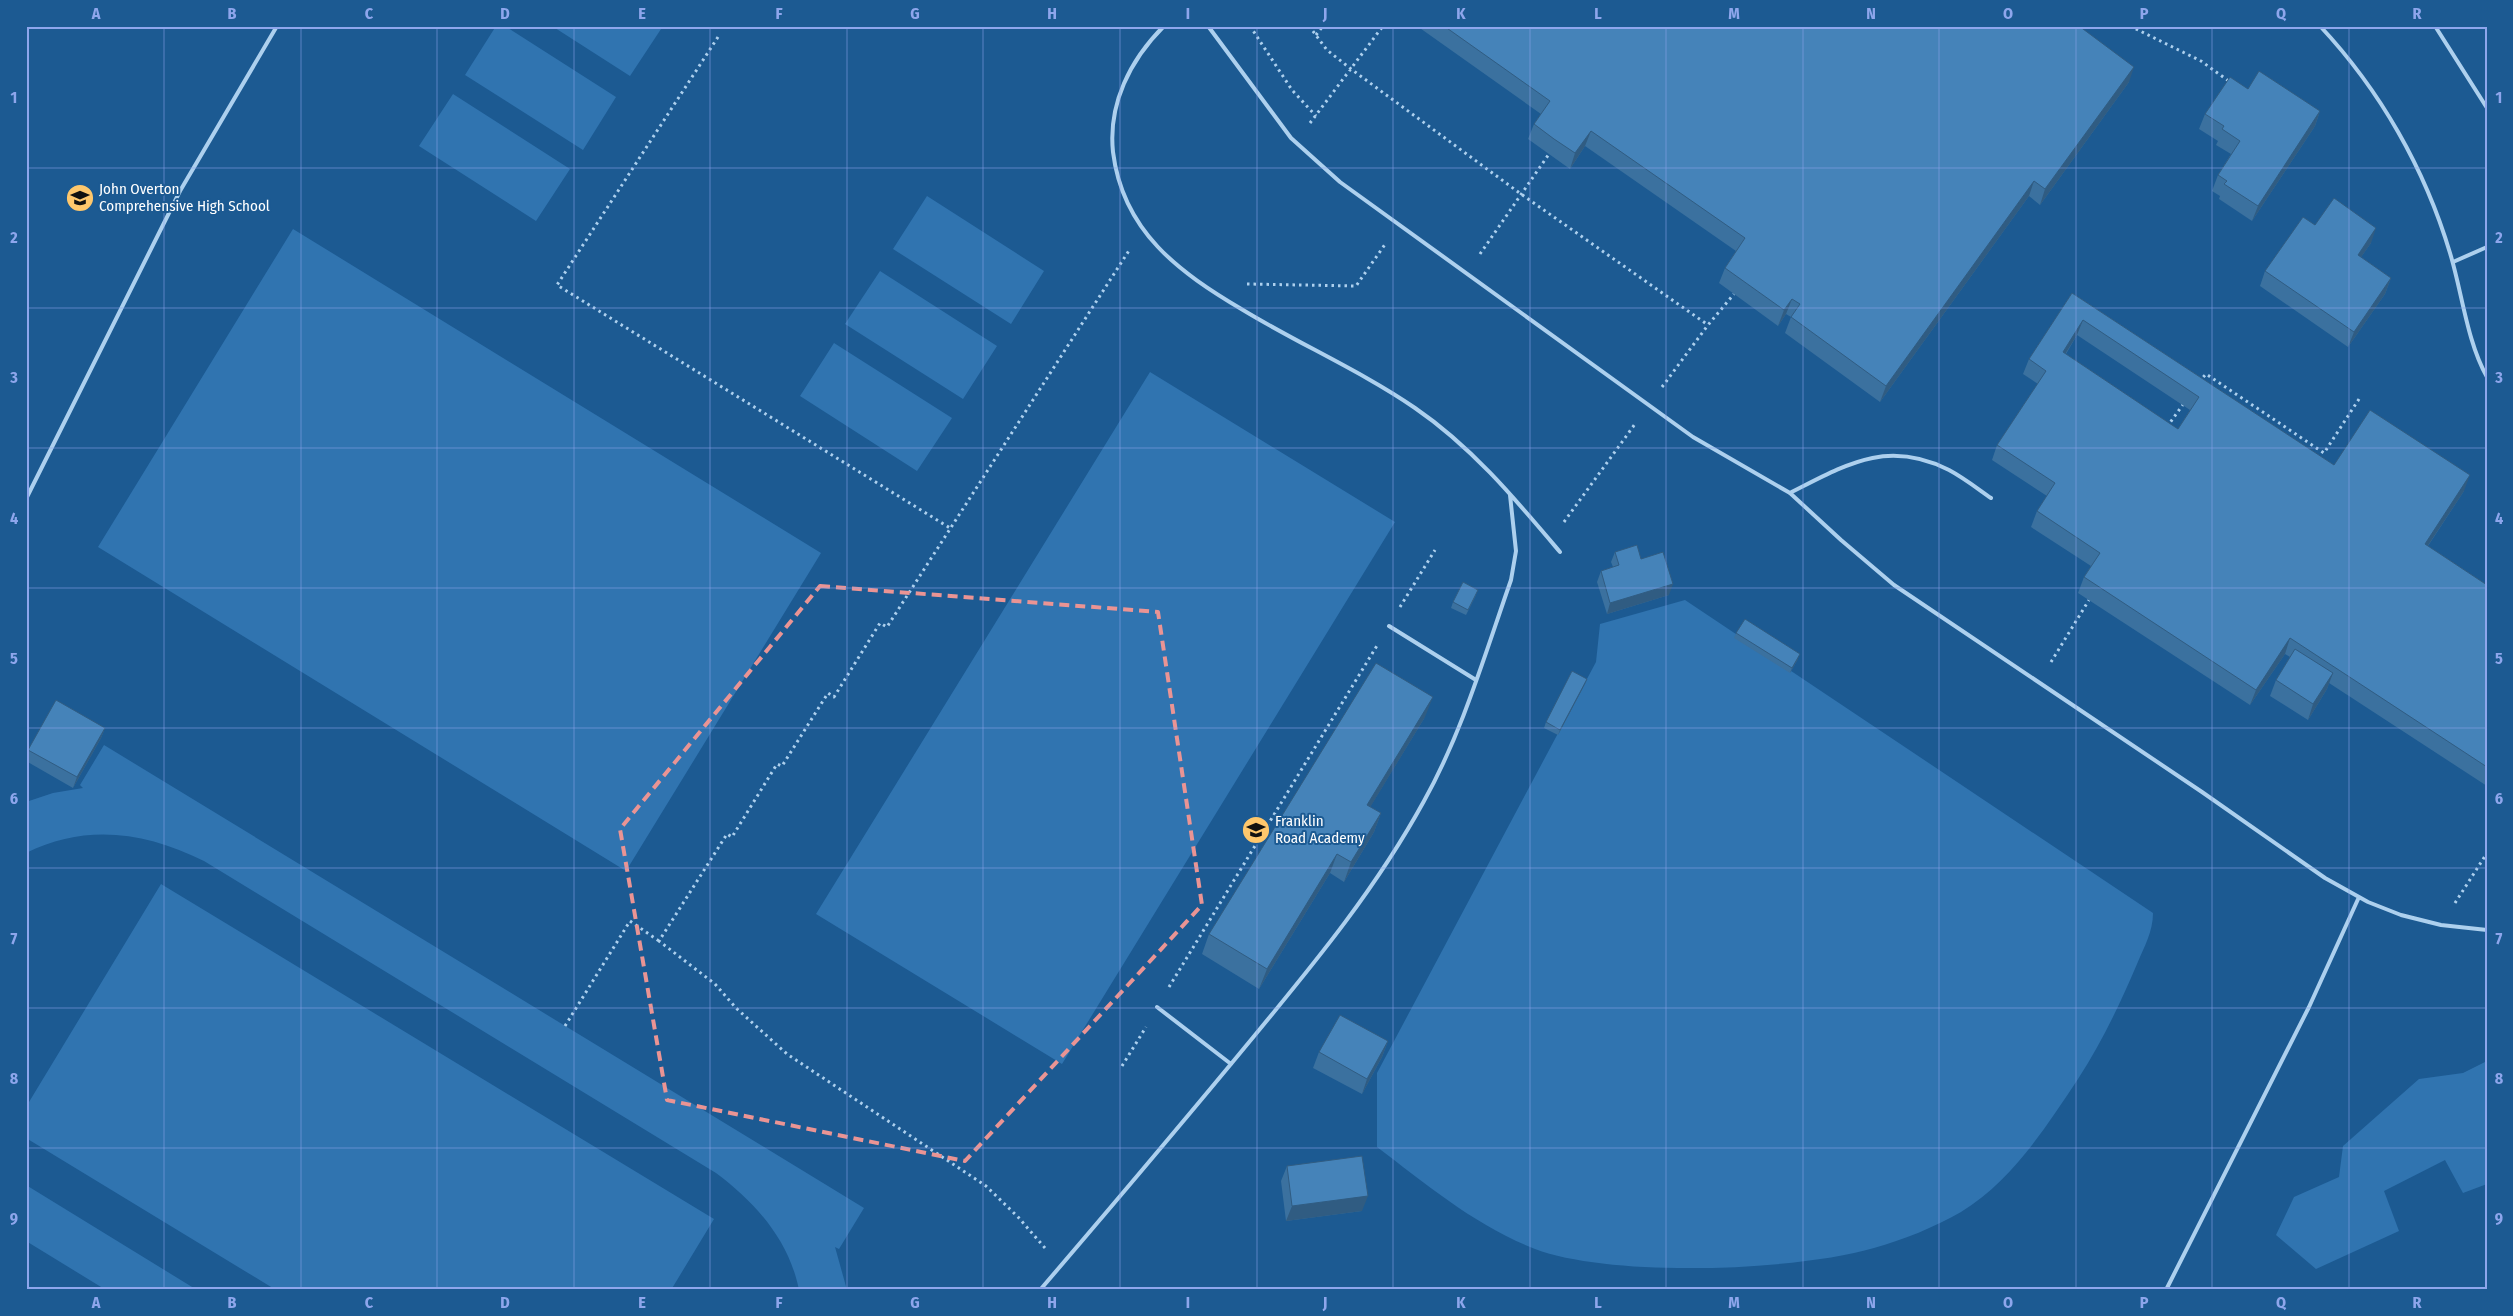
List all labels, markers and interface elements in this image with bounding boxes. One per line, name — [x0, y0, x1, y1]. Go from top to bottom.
text: A — [91, 4, 101, 23]
text: B — [228, 4, 237, 23]
text: C — [365, 4, 374, 23]
text: D — [500, 4, 510, 23]
text: E — [638, 4, 646, 23]
text: F — [775, 4, 783, 23]
text: G — [910, 4, 920, 23]
text: H — [1047, 4, 1057, 23]
text: I — [1186, 4, 1190, 23]
text: J — [1322, 4, 1327, 23]
text: K — [1456, 4, 1466, 23]
text: L — [1594, 4, 1602, 23]
text: M — [1728, 4, 1740, 23]
text: N — [1866, 4, 1876, 23]
text: O — [2003, 4, 2013, 23]
text: P — [2140, 4, 2149, 23]
text: Q — [2276, 4, 2287, 23]
text: R — [2413, 4, 2423, 23]
text: 1 — [11, 88, 17, 107]
text: 1 — [2496, 88, 2502, 107]
place label: John Overton Comprehensive High School — [99, 180, 270, 215]
school or university icon: John Overton Comprehensive High School — [65, 183, 95, 213]
text: 2 — [9, 228, 18, 247]
text: 2 — [2494, 228, 2503, 247]
text: 3 — [9, 368, 18, 387]
text: 3 — [2494, 368, 2503, 387]
text: 4 — [10, 509, 18, 528]
text: 4 — [2495, 509, 2503, 528]
text: 5 — [10, 649, 18, 668]
text: 5 — [2495, 649, 2503, 668]
text: 6 — [10, 789, 18, 808]
text: 6 — [2495, 789, 2503, 808]
place label: Franklin Road Academy — [1275, 812, 1365, 847]
school or university icon: Franklin Road Academy — [1241, 815, 1271, 845]
text: 7 — [11, 929, 18, 948]
text: 7 — [2496, 929, 2503, 948]
text: 8 — [10, 1069, 19, 1088]
text: 8 — [2495, 1069, 2504, 1088]
text: 9 — [10, 1209, 18, 1228]
text: 9 — [2495, 1209, 2503, 1228]
text: A — [91, 1293, 101, 1312]
text: B — [228, 1293, 237, 1312]
text: C — [365, 1293, 374, 1312]
text: D — [500, 1293, 510, 1312]
text: E — [638, 1293, 646, 1312]
text: F — [775, 1293, 783, 1312]
text: G — [910, 1293, 920, 1312]
text: H — [1047, 1293, 1057, 1312]
text: I — [1186, 1293, 1190, 1312]
text: J — [1322, 1293, 1327, 1312]
text: K — [1456, 1293, 1466, 1312]
text: L — [1594, 1293, 1602, 1312]
text: M — [1728, 1293, 1740, 1312]
text: N — [1866, 1293, 1876, 1312]
text: O — [2003, 1293, 2013, 1312]
text: P — [2140, 1293, 2149, 1312]
text: Q — [2276, 1293, 2287, 1312]
text: R — [2413, 1293, 2423, 1312]

